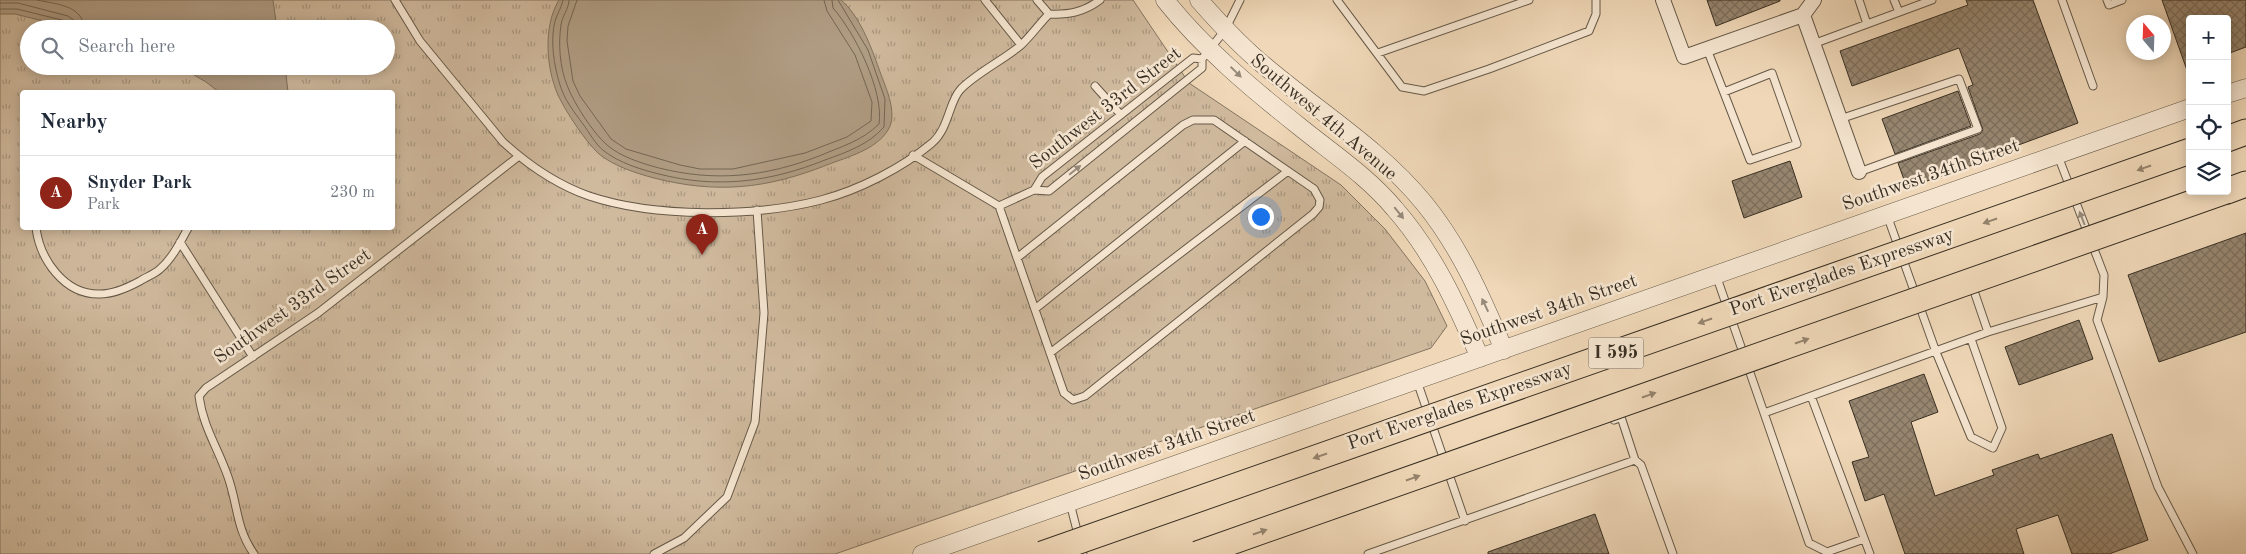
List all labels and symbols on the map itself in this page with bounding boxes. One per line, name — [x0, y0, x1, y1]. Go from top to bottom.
north arrow — [2126, 15, 2171, 60]
street label: Southwest 33rd Street — [1027, 44, 1185, 174]
street label: Southwest 4th Avenue — [1246, 51, 1400, 185]
one-way arrow — [1229, 66, 1241, 78]
street label: Southwest 34th Street — [1840, 137, 2022, 215]
one-way arrow — [1068, 164, 1081, 175]
one-way arrow — [2136, 164, 2151, 172]
your location — [1248, 204, 1274, 230]
one-way arrow — [1393, 206, 1404, 219]
one-way arrow — [2078, 210, 2085, 225]
pin: A — [686, 214, 718, 255]
one-way arrow — [1983, 218, 1998, 225]
street label: Port Everglades Expressway — [1727, 226, 1957, 320]
street label: Southwest 33rd Street — [211, 246, 375, 368]
street label: Southwest 34th Street — [1458, 272, 1640, 350]
one-way arrow — [1481, 298, 1489, 312]
one-way arrow — [1697, 317, 1712, 325]
one-way arrow — [1795, 337, 1810, 345]
road number: I 595 — [1588, 338, 1644, 368]
street label: Port Everglades Expressway — [1345, 360, 1575, 454]
one-way arrow — [1641, 391, 1656, 398]
street label: Southwest 34th Street — [1076, 407, 1258, 485]
one-way arrow — [1313, 453, 1328, 460]
one-way arrow — [1406, 474, 1421, 482]
one-way arrow — [1252, 528, 1267, 535]

